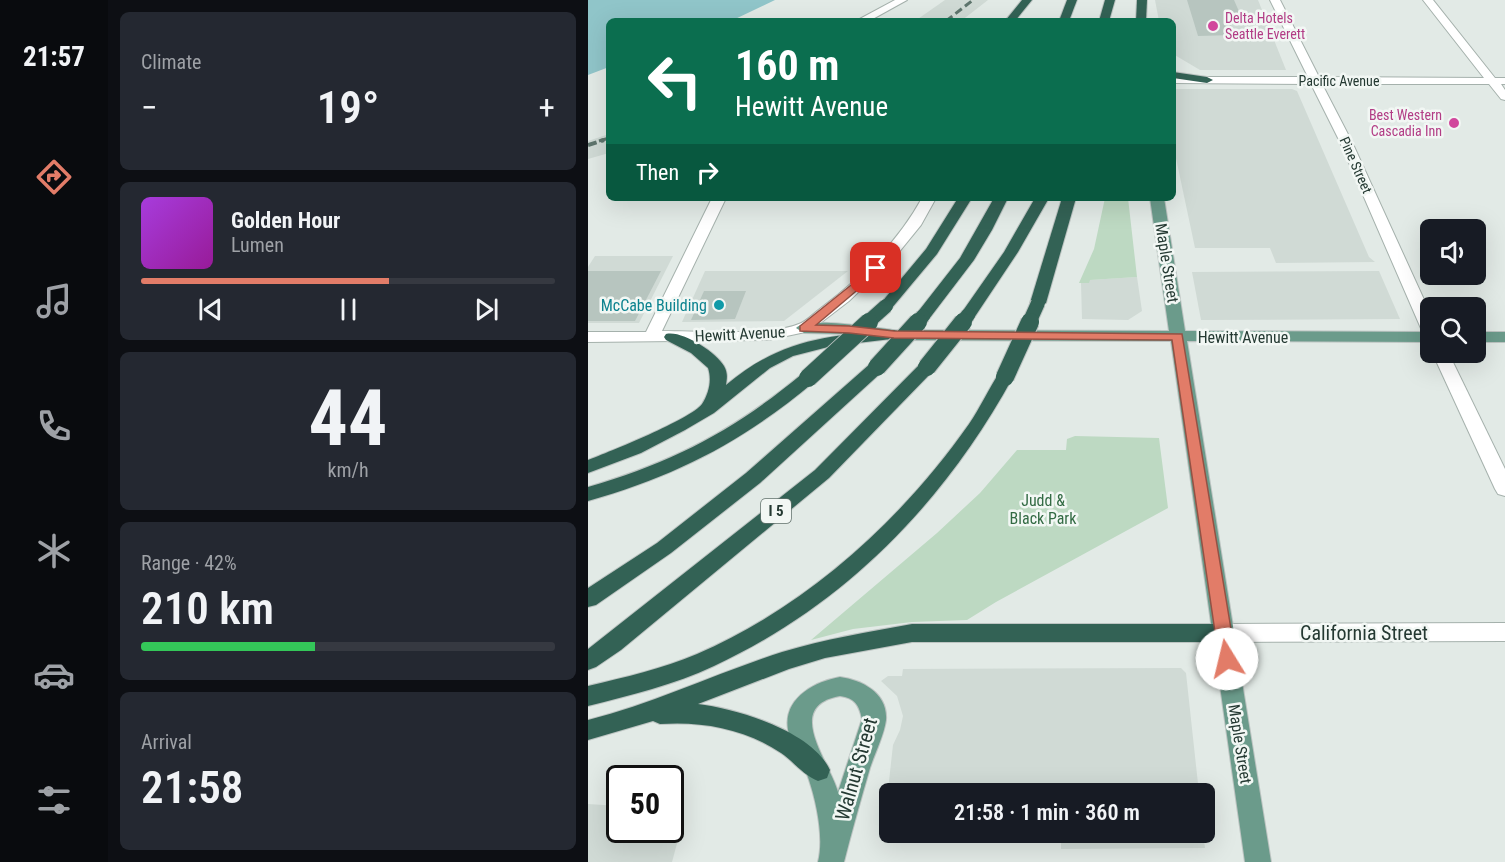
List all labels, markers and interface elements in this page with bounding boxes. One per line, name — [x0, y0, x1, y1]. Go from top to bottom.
place label: Delta Hotels Seattle Everett — [1225, 10, 1305, 42]
marker: Delta Hotels Seattle Everett — [1206, 19, 1220, 33]
text: 21:57 — [23, 41, 85, 73]
text: 160 m — [735, 41, 840, 90]
icon: left — [636, 42, 714, 120]
text: Climate — [141, 50, 201, 74]
street label: Pacific Avenue — [1299, 73, 1380, 89]
text: 19° — [317, 81, 379, 134]
text: − — [141, 88, 158, 127]
text: + — [539, 88, 555, 127]
text: Hewitt Avenue — [735, 91, 888, 123]
place label: Best Western Cascadia Inn — [1369, 107, 1442, 139]
marker: Best Western Cascadia Inn — [1447, 116, 1461, 130]
street label: Pine Street — [1336, 134, 1376, 196]
icon: directions — [33, 156, 75, 198]
icon: right — [691, 156, 724, 189]
text: Then — [636, 160, 679, 185]
text: Golden Hour — [231, 208, 340, 233]
map controls — [1420, 219, 1486, 363]
button: sound — [1420, 219, 1486, 285]
street label: Maple Street — [1151, 222, 1183, 304]
text: Lumen — [231, 233, 284, 257]
pin — [850, 242, 901, 293]
icon: arrive — [859, 251, 892, 284]
icon: music — [33, 280, 75, 322]
icon: previous — [194, 293, 227, 326]
icon: pause — [332, 293, 365, 326]
icon: next — [470, 293, 503, 326]
place label: McCabe Building — [601, 296, 707, 315]
button: search — [1420, 297, 1486, 363]
marker: McCabe Building — [712, 298, 726, 312]
street label: Hewitt Avenue — [694, 322, 786, 346]
street label: Hewitt Avenue — [1198, 328, 1288, 347]
text: 44 — [309, 373, 387, 464]
icon: phone — [33, 405, 75, 447]
text: km/h — [327, 458, 369, 482]
park label: Judd & Black Park — [1010, 491, 1077, 528]
road number: I 5 — [761, 499, 791, 523]
icon: climate — [33, 530, 75, 572]
text: Range · 42% — [141, 551, 237, 575]
text: 210 km — [141, 582, 274, 635]
street label: California Street — [1300, 621, 1428, 645]
position arrow — [1195, 627, 1259, 691]
icon: car — [33, 654, 75, 696]
street label: Maple Street — [1224, 703, 1256, 785]
street label: Walnut Street — [830, 715, 882, 823]
text: Arrival — [141, 730, 192, 754]
text: 21:58 — [141, 761, 243, 814]
speed limit sign: 50 — [606, 765, 684, 843]
icon: filters — [33, 779, 75, 821]
text: 21:58 · 1 min · 360 m — [954, 800, 1140, 825]

